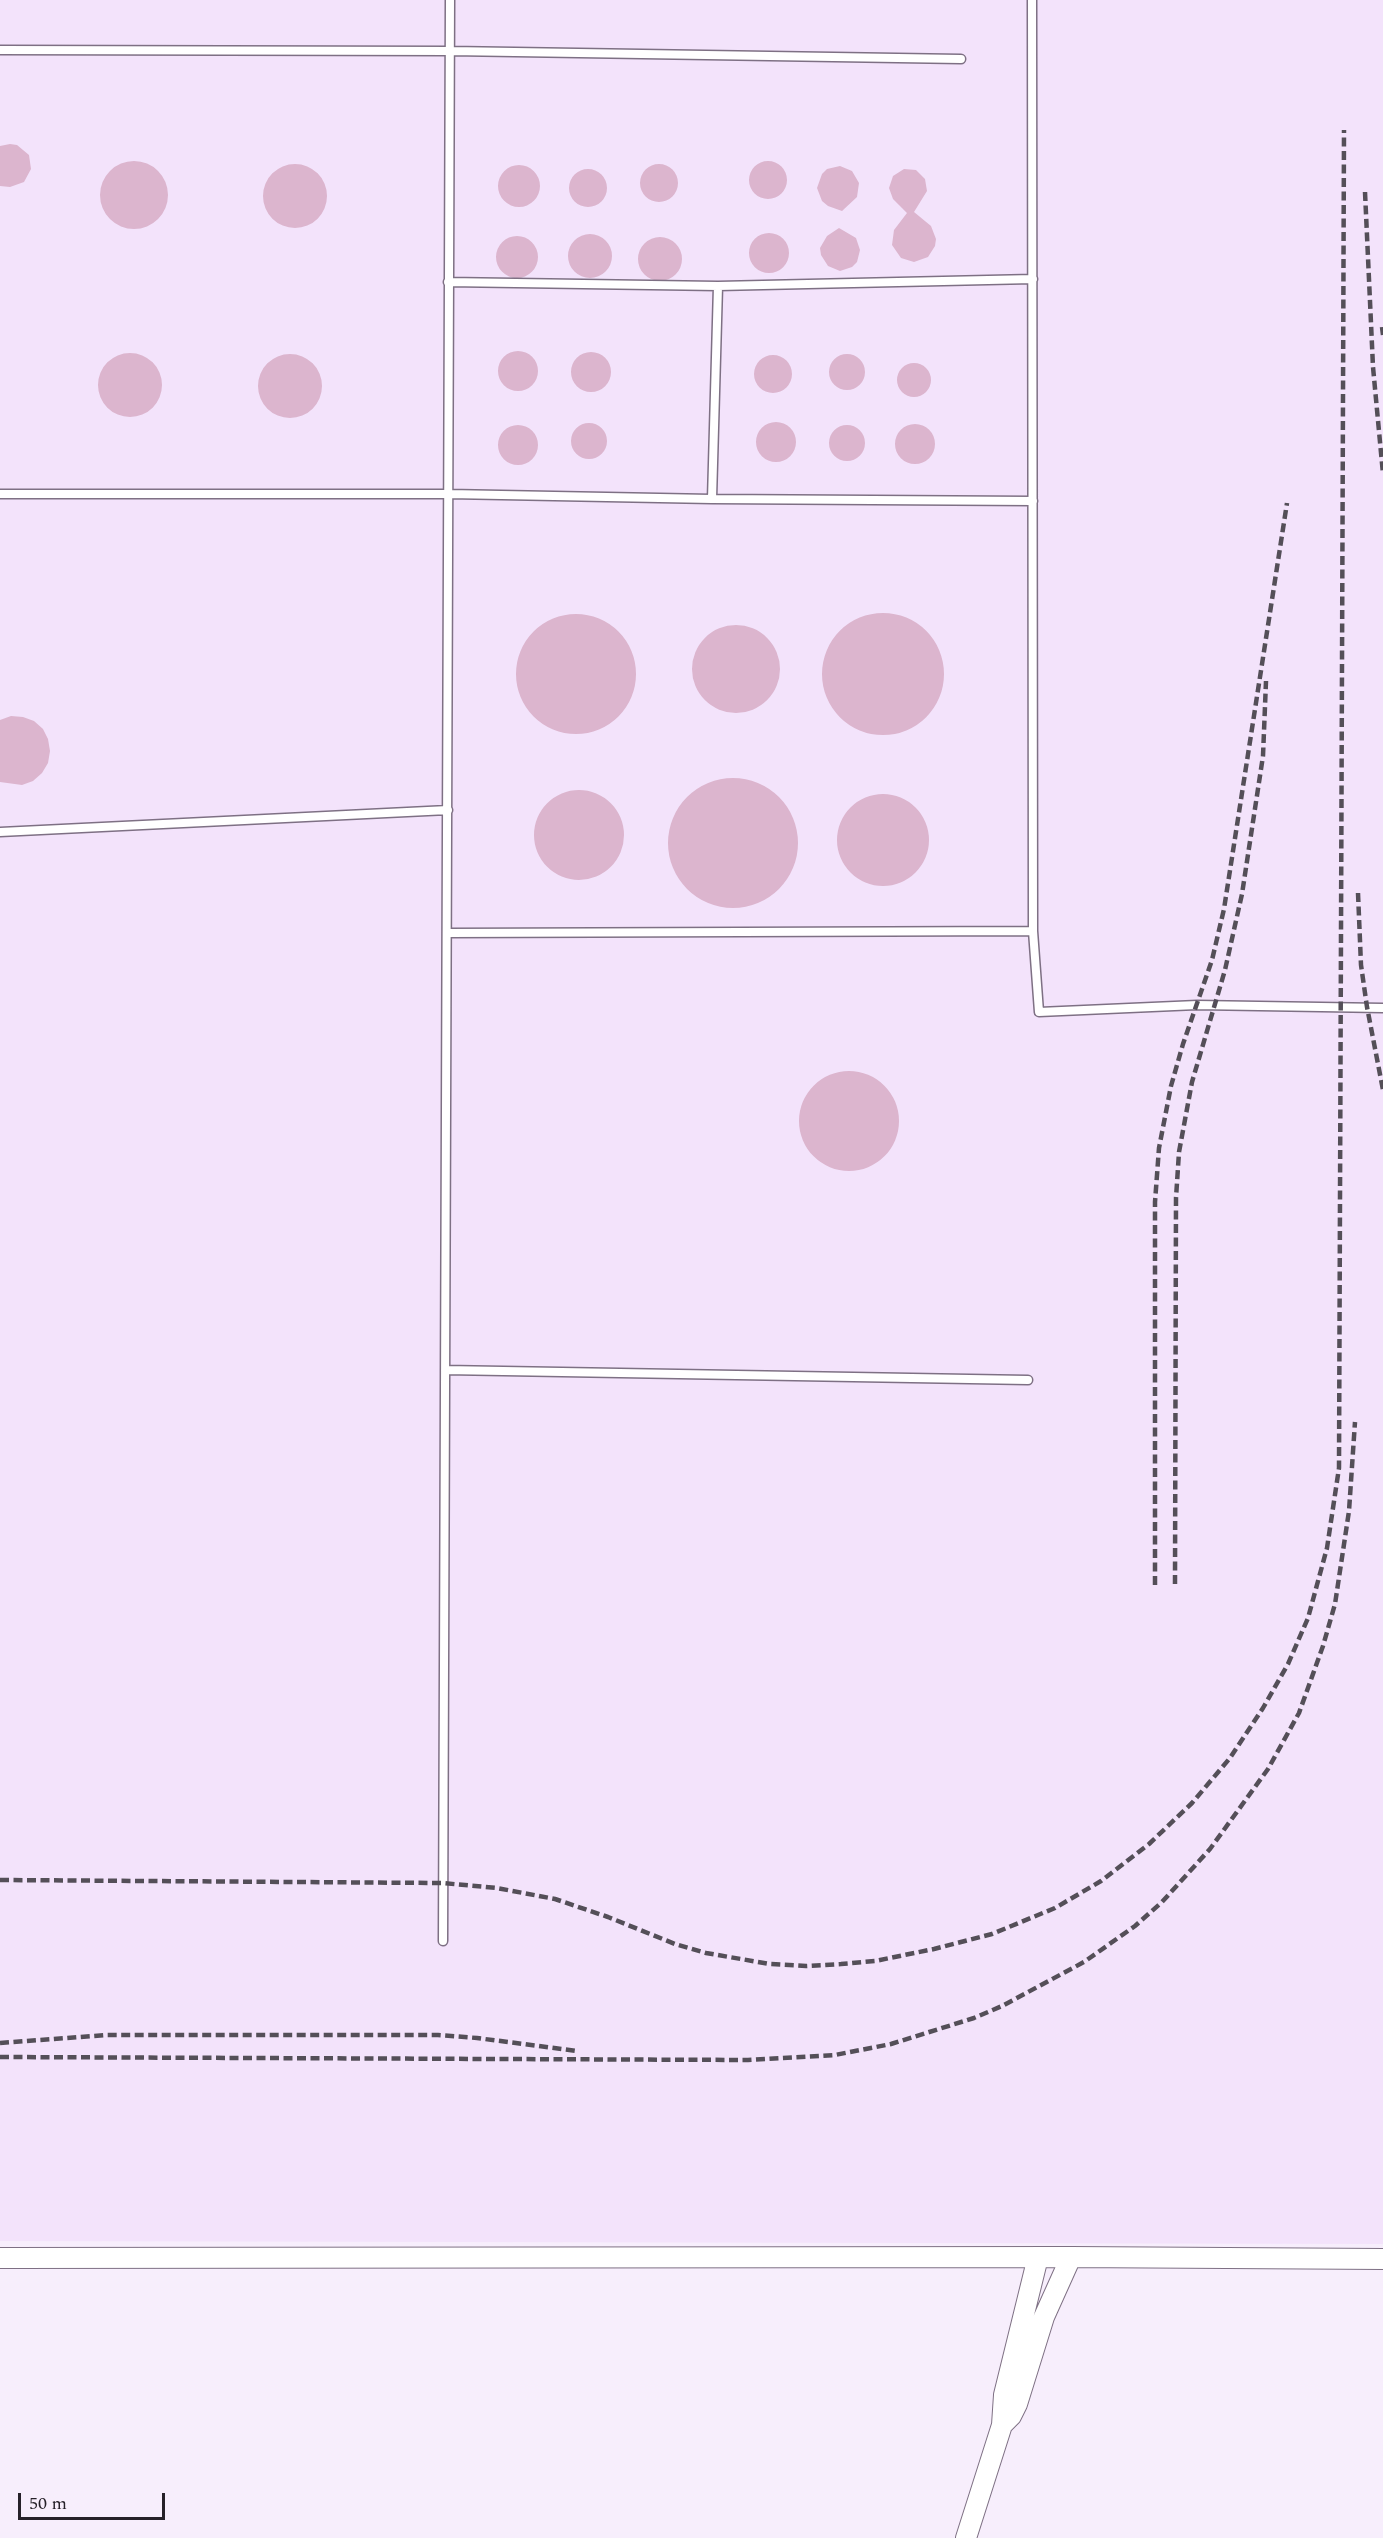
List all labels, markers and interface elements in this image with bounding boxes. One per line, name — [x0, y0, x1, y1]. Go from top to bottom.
scale bar — [21, 2481, 168, 2519]
text: 50 m — [29, 2490, 67, 2517]

